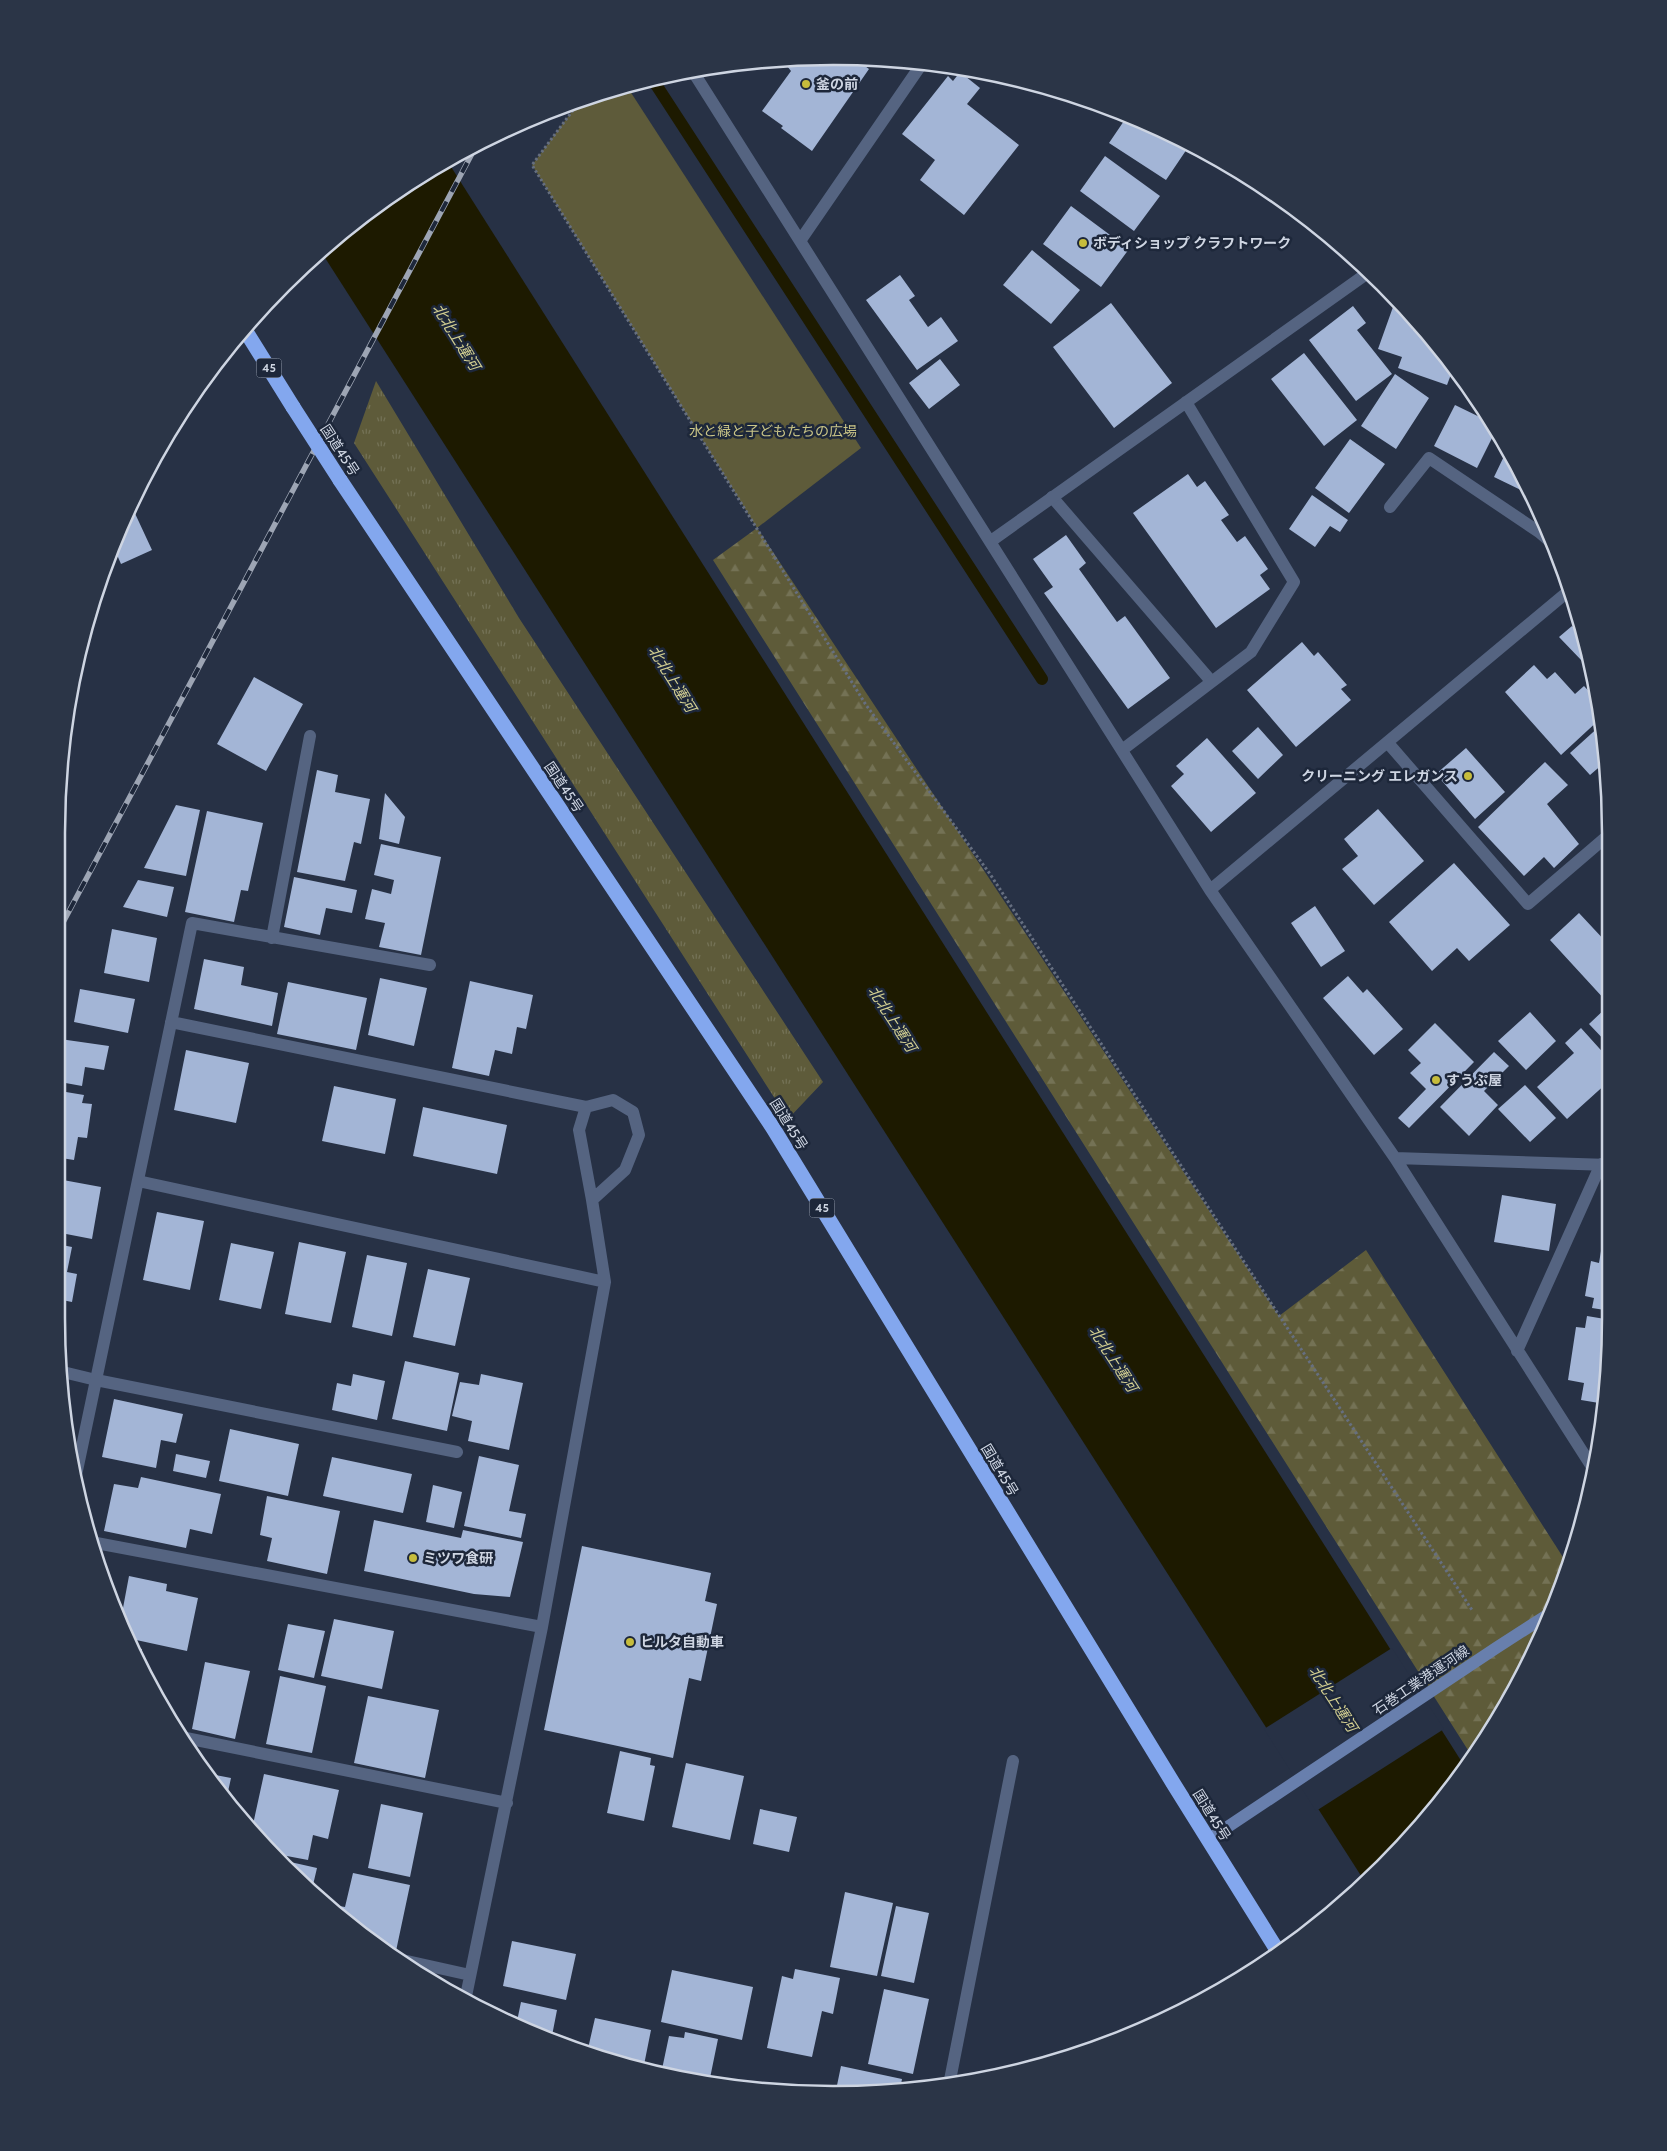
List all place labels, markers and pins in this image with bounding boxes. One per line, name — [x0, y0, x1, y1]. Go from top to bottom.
place label: 釜の前 — [816, 75, 858, 93]
marker: 釜の前 — [800, 78, 812, 90]
place label: ボディショップ クラフトワーク — [1093, 234, 1291, 252]
marker: ボディショップ クラフトワーク — [1077, 237, 1089, 249]
place label: クリーニング エレガンス — [1301, 767, 1458, 785]
marker: クリーニング エレガンス — [1462, 770, 1474, 782]
place label: すうぷ屋 — [1446, 1071, 1502, 1089]
marker: すうぷ屋 — [1430, 1074, 1442, 1086]
place label: ミツワ食研 — [423, 1549, 493, 1567]
marker: ミツワ食研 — [407, 1552, 419, 1564]
place label: ヒルタ自動車 — [640, 1633, 724, 1651]
marker: ヒルタ自動車 — [624, 1636, 636, 1648]

